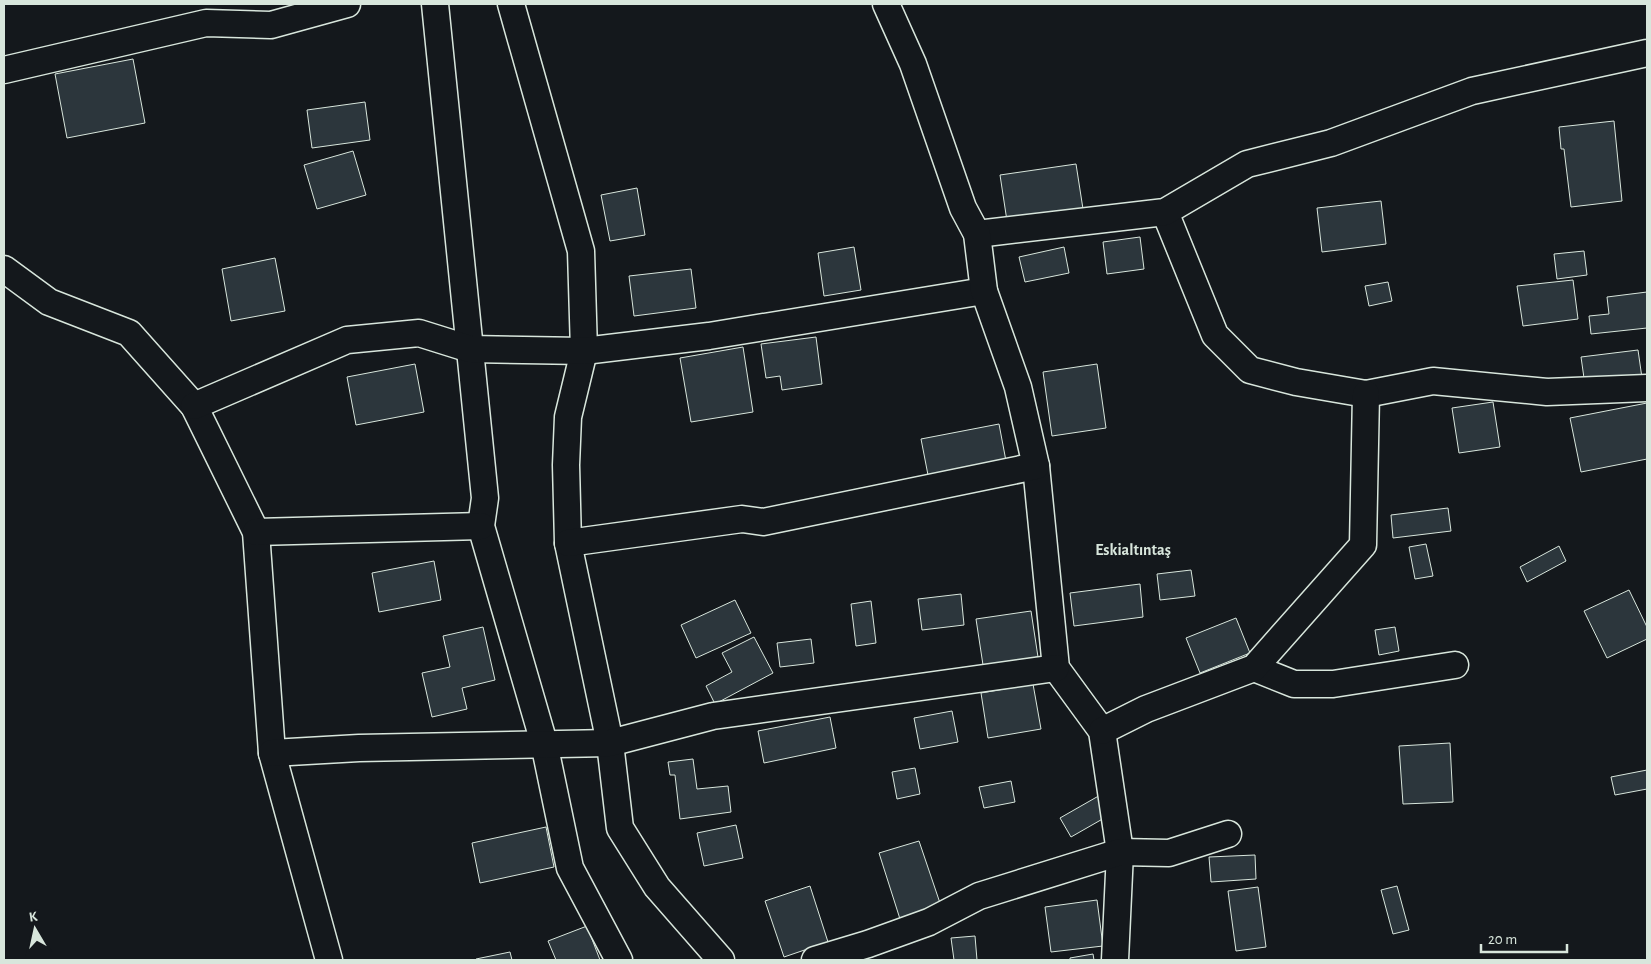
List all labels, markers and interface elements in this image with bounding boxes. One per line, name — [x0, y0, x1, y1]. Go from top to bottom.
district label: Eskialtıntaş — [1095, 542, 1171, 558]
north arrow — [10, 904, 60, 954]
text: K — [28, 909, 39, 925]
scale bar — [1481, 922, 1567, 954]
text: 20 m — [1488, 932, 1517, 947]

